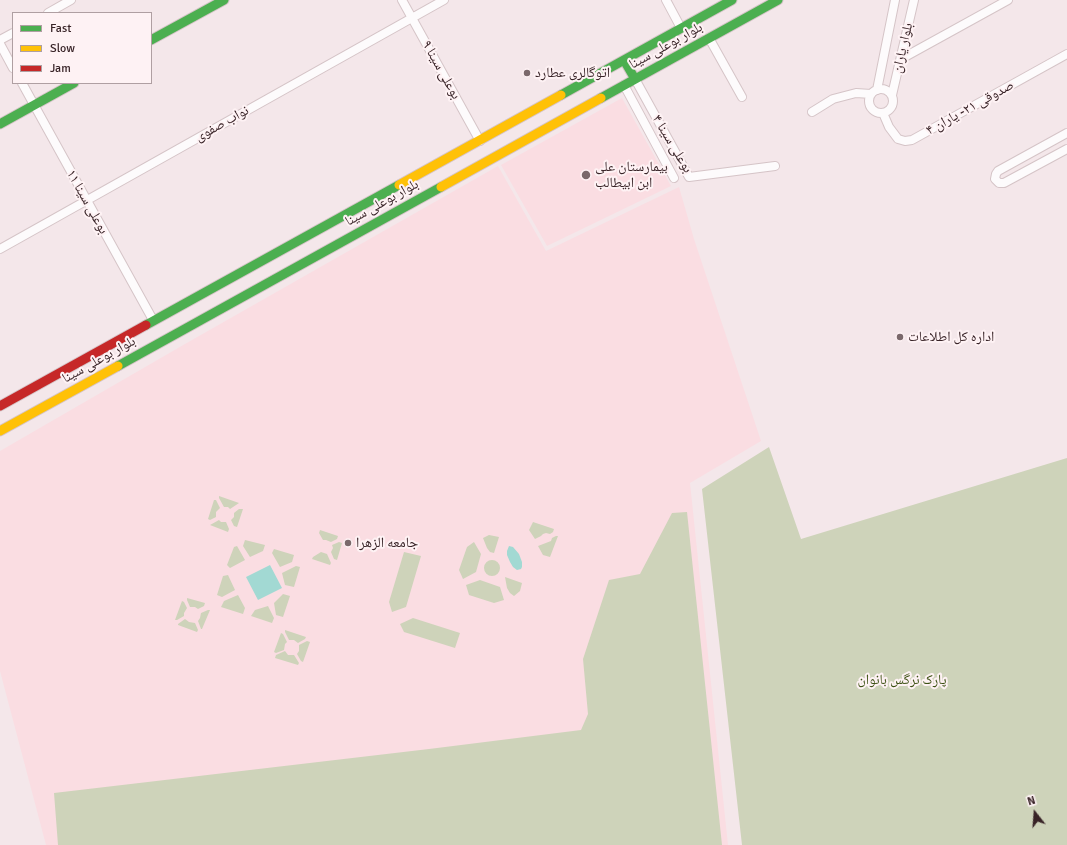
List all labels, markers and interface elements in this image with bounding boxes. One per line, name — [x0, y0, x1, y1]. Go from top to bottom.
legend — [12, 12, 152, 84]
street label: بلوار بوعلی سینا — [626, 19, 706, 73]
text: Fast — [50, 21, 71, 36]
street label: بلوار یاران — [889, 21, 917, 75]
street label: بوعلی سینا ۹ — [418, 38, 464, 102]
text: Slow — [50, 41, 75, 56]
text: Jam — [50, 61, 71, 76]
place label: اتوگالری عطارد — [535, 65, 610, 81]
marker: اتوگالری عطارد — [522, 68, 532, 78]
street label: صدوقی ۲۱- یاران ۴ — [923, 77, 1017, 139]
street label: نواب صفوی — [192, 102, 252, 146]
street label: بوعلی سینا ۴ — [648, 112, 696, 176]
place label: بیمارستان علی ابن ابیطالب — [595, 159, 668, 192]
street label: بوعلی سینا ۱۱ — [62, 167, 112, 237]
marker: بیمارستان علی ابن ابیطالب — [580, 169, 592, 181]
street label: بلوار بوعلی سینا — [342, 176, 422, 230]
place label: اداره کل اطلاعات — [908, 329, 994, 345]
marker: اداره کل اطلاعات — [895, 332, 905, 342]
street label: بلوار بوعلی سینا — [59, 333, 139, 387]
place label: جامعه الزهرا — [356, 535, 418, 551]
marker: جامعه الزهرا — [343, 538, 353, 548]
park label: پارک نرگس بانوان — [858, 672, 946, 688]
north arrow — [1015, 793, 1055, 833]
text: N — [1026, 794, 1037, 808]

